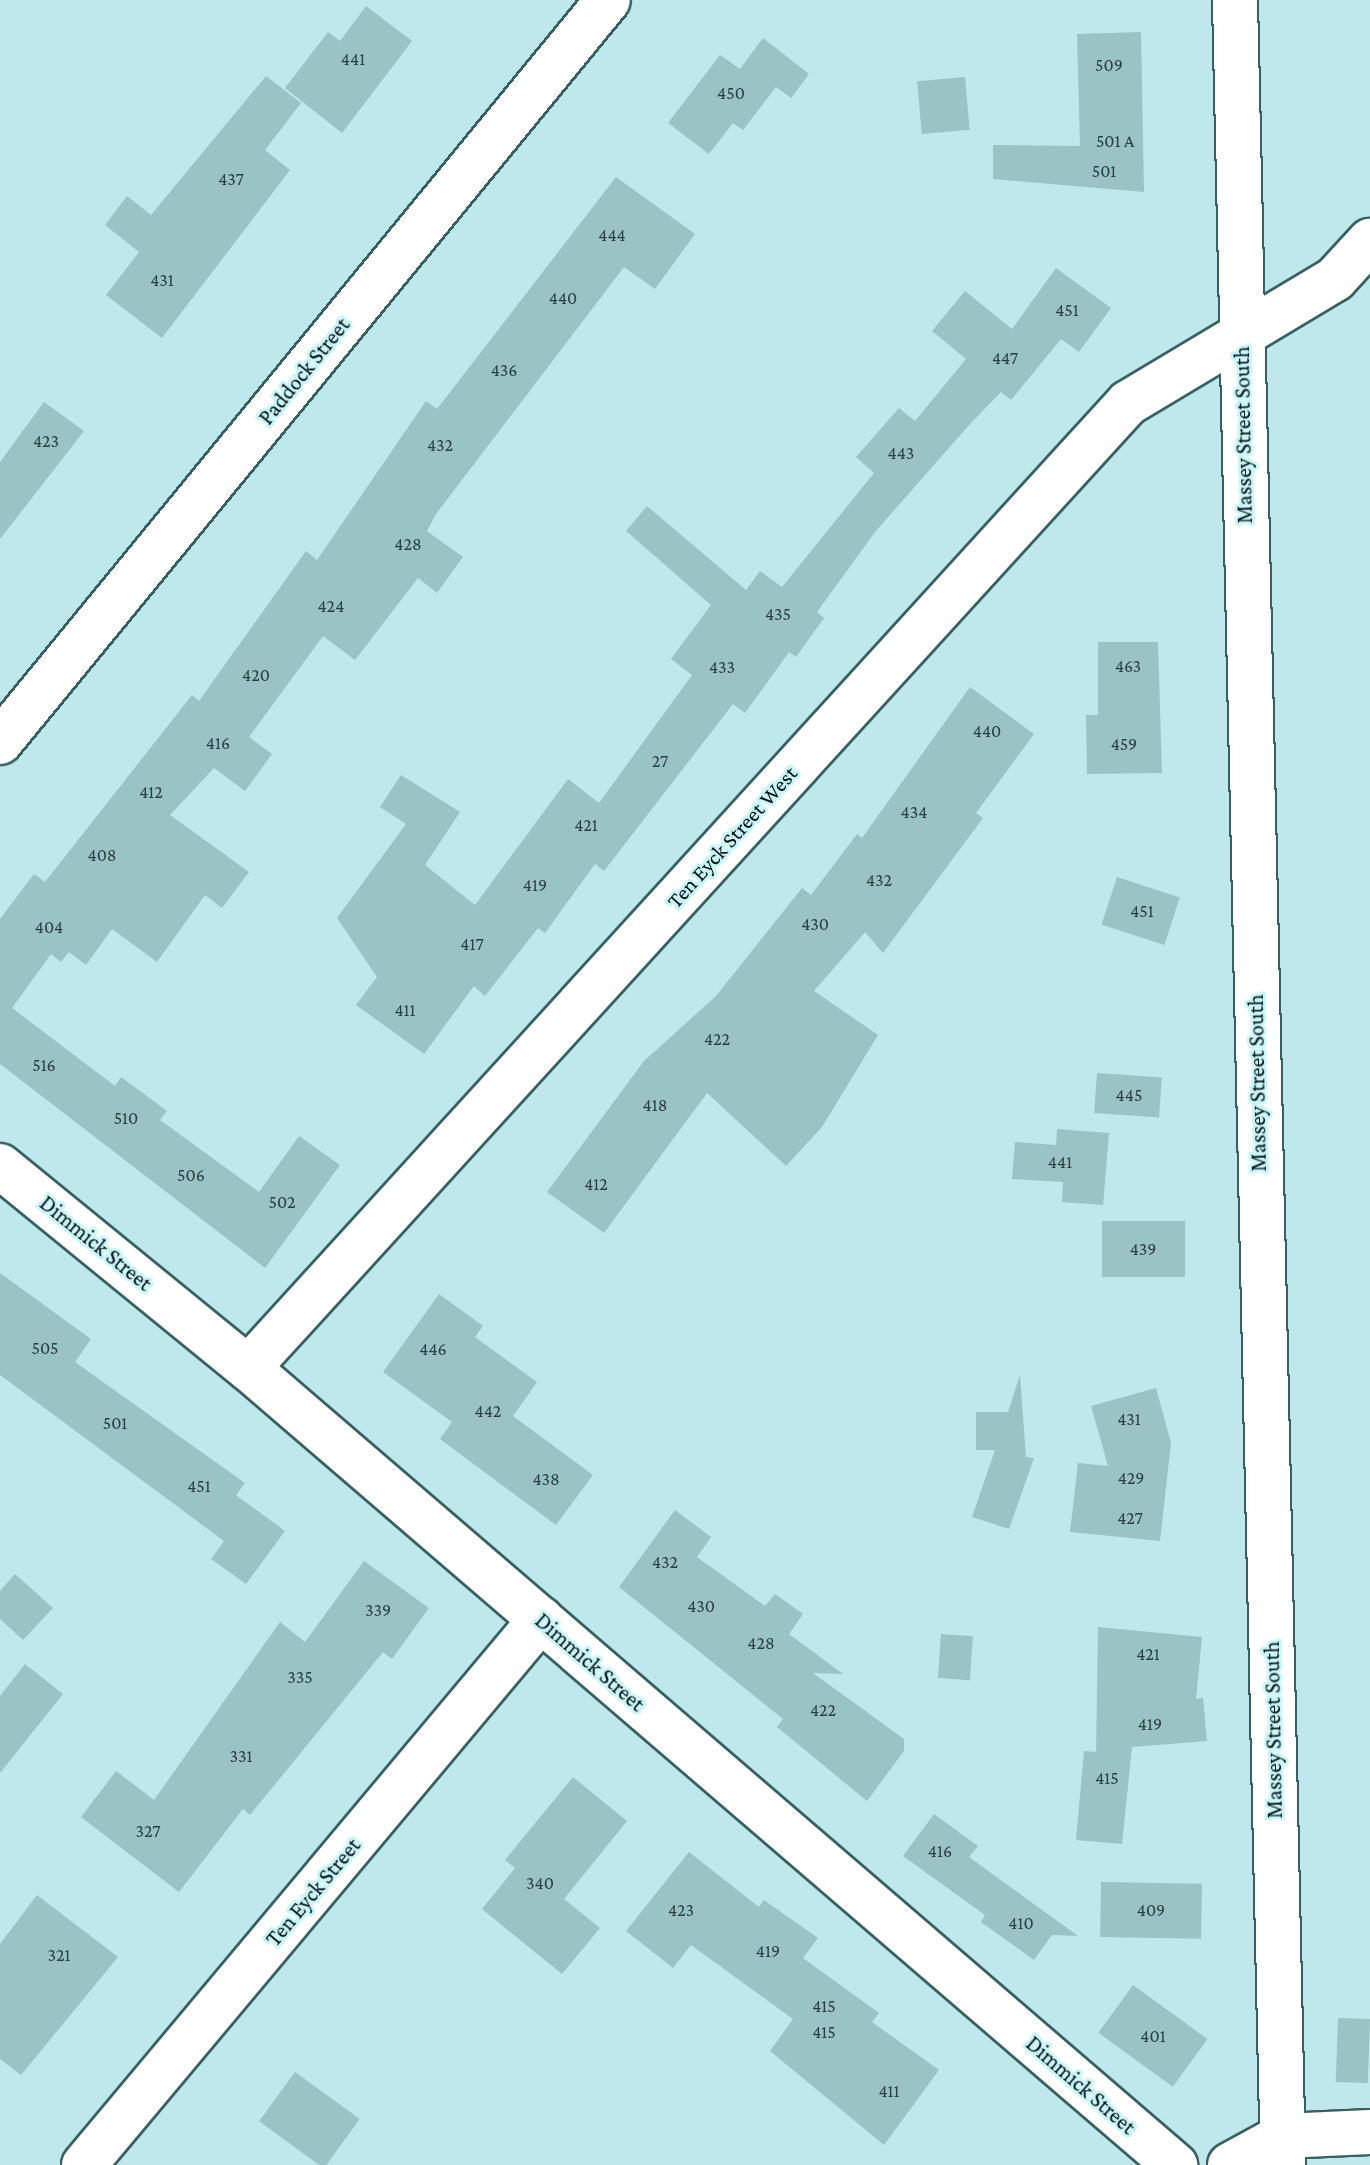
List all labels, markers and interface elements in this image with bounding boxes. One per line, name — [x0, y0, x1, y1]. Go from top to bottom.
house number: 441 — [341, 48, 365, 70]
house number: 509 — [1095, 54, 1123, 76]
house number: 450 — [717, 82, 745, 104]
house number: 501 A — [1096, 130, 1134, 152]
house number: 501 — [1092, 160, 1116, 182]
house number: 437 — [218, 168, 244, 190]
house number: 444 — [598, 224, 626, 246]
house number: 431 — [150, 269, 174, 291]
house number: 440 — [549, 287, 577, 309]
house number: 451 — [1055, 299, 1079, 321]
street label: Paddock Street — [253, 312, 355, 430]
street label: Massey Street South — [1228, 346, 1258, 524]
house number: 447 — [992, 347, 1018, 369]
house number: 436 — [491, 359, 517, 381]
house number: 423 — [33, 430, 59, 452]
house number: 432 — [427, 434, 453, 456]
house number: 443 — [888, 442, 914, 464]
house number: 428 — [394, 533, 422, 555]
house number: 424 — [318, 595, 344, 617]
house number: 435 — [765, 603, 791, 625]
house number: 463 — [1115, 655, 1141, 677]
house number: 433 — [709, 656, 735, 678]
house number: 420 — [242, 664, 270, 686]
house number: 440 — [973, 720, 1001, 742]
house number: 416 — [206, 732, 230, 754]
house number: 459 — [1111, 733, 1137, 755]
house number: 27 — [652, 750, 668, 772]
street label: Ten Eyck Street West — [661, 760, 803, 914]
house number: 412 — [139, 781, 163, 803]
house number: 434 — [901, 801, 927, 823]
house number: 421 — [574, 814, 598, 836]
house number: 408 — [87, 844, 117, 866]
house number: 432 — [866, 869, 892, 891]
house number: 419 — [523, 874, 547, 896]
house number: 451 — [1130, 900, 1154, 922]
house number: 430 — [801, 913, 829, 935]
house number: 404 — [35, 916, 63, 938]
house number: 417 — [460, 933, 484, 955]
street label: Massey Street South — [1242, 994, 1272, 1172]
house number: 411 — [394, 999, 416, 1021]
house number: 422 — [704, 1028, 730, 1050]
house number: 516 — [32, 1054, 56, 1076]
house number: 445 — [1116, 1084, 1142, 1106]
house number: 418 — [643, 1094, 667, 1116]
house number: 510 — [114, 1107, 138, 1129]
house number: 441 — [1048, 1151, 1072, 1173]
house number: 506 — [177, 1164, 205, 1186]
house number: 412 — [584, 1173, 608, 1195]
street label: Dimmick Street — [35, 1190, 157, 1296]
house number: 502 — [268, 1191, 296, 1213]
house number: 439 — [1130, 1238, 1156, 1260]
house number: 505 — [31, 1337, 59, 1359]
house number: 446 — [419, 1338, 447, 1360]
house number: 442 — [475, 1400, 501, 1422]
house number: 431 — [1117, 1408, 1141, 1430]
house number: 501 — [103, 1412, 127, 1434]
house number: 429 — [1118, 1467, 1144, 1489]
house number: 438 — [532, 1468, 560, 1490]
house number: 451 — [187, 1475, 211, 1497]
house number: 427 — [1117, 1507, 1143, 1529]
house number: 432 — [652, 1551, 678, 1573]
house number: 430 — [687, 1595, 715, 1617]
house number: 339 — [365, 1599, 391, 1621]
street label: Dimmick Street — [530, 1607, 650, 1717]
house number: 428 — [747, 1632, 775, 1654]
street label: Massey Street South — [1258, 1641, 1288, 1819]
house number: 421 — [1136, 1643, 1160, 1665]
house number: 335 — [287, 1666, 313, 1688]
house number: 422 — [810, 1699, 836, 1721]
house number: 419 — [1138, 1713, 1162, 1735]
house number: 331 — [230, 1745, 252, 1767]
house number: 415 — [1095, 1767, 1119, 1789]
house number: 327 — [135, 1820, 161, 1842]
street label: Ten Eyck Street — [260, 1832, 366, 1952]
house number: 416 — [928, 1840, 952, 1862]
house number: 340 — [526, 1872, 554, 1894]
house number: 423 — [668, 1899, 694, 1921]
house number: 409 — [1137, 1899, 1165, 1921]
house number: 410 — [1008, 1912, 1034, 1934]
house number: 419 — [756, 1940, 780, 1962]
house number: 321 — [47, 1944, 71, 1966]
house number: 415 — [812, 1995, 836, 2017]
house number: 415 — [812, 2021, 836, 2043]
house number: 401 — [1140, 2025, 1166, 2047]
street label: Dimmick Street — [1021, 2030, 1141, 2140]
house number: 411 — [878, 2080, 900, 2102]

